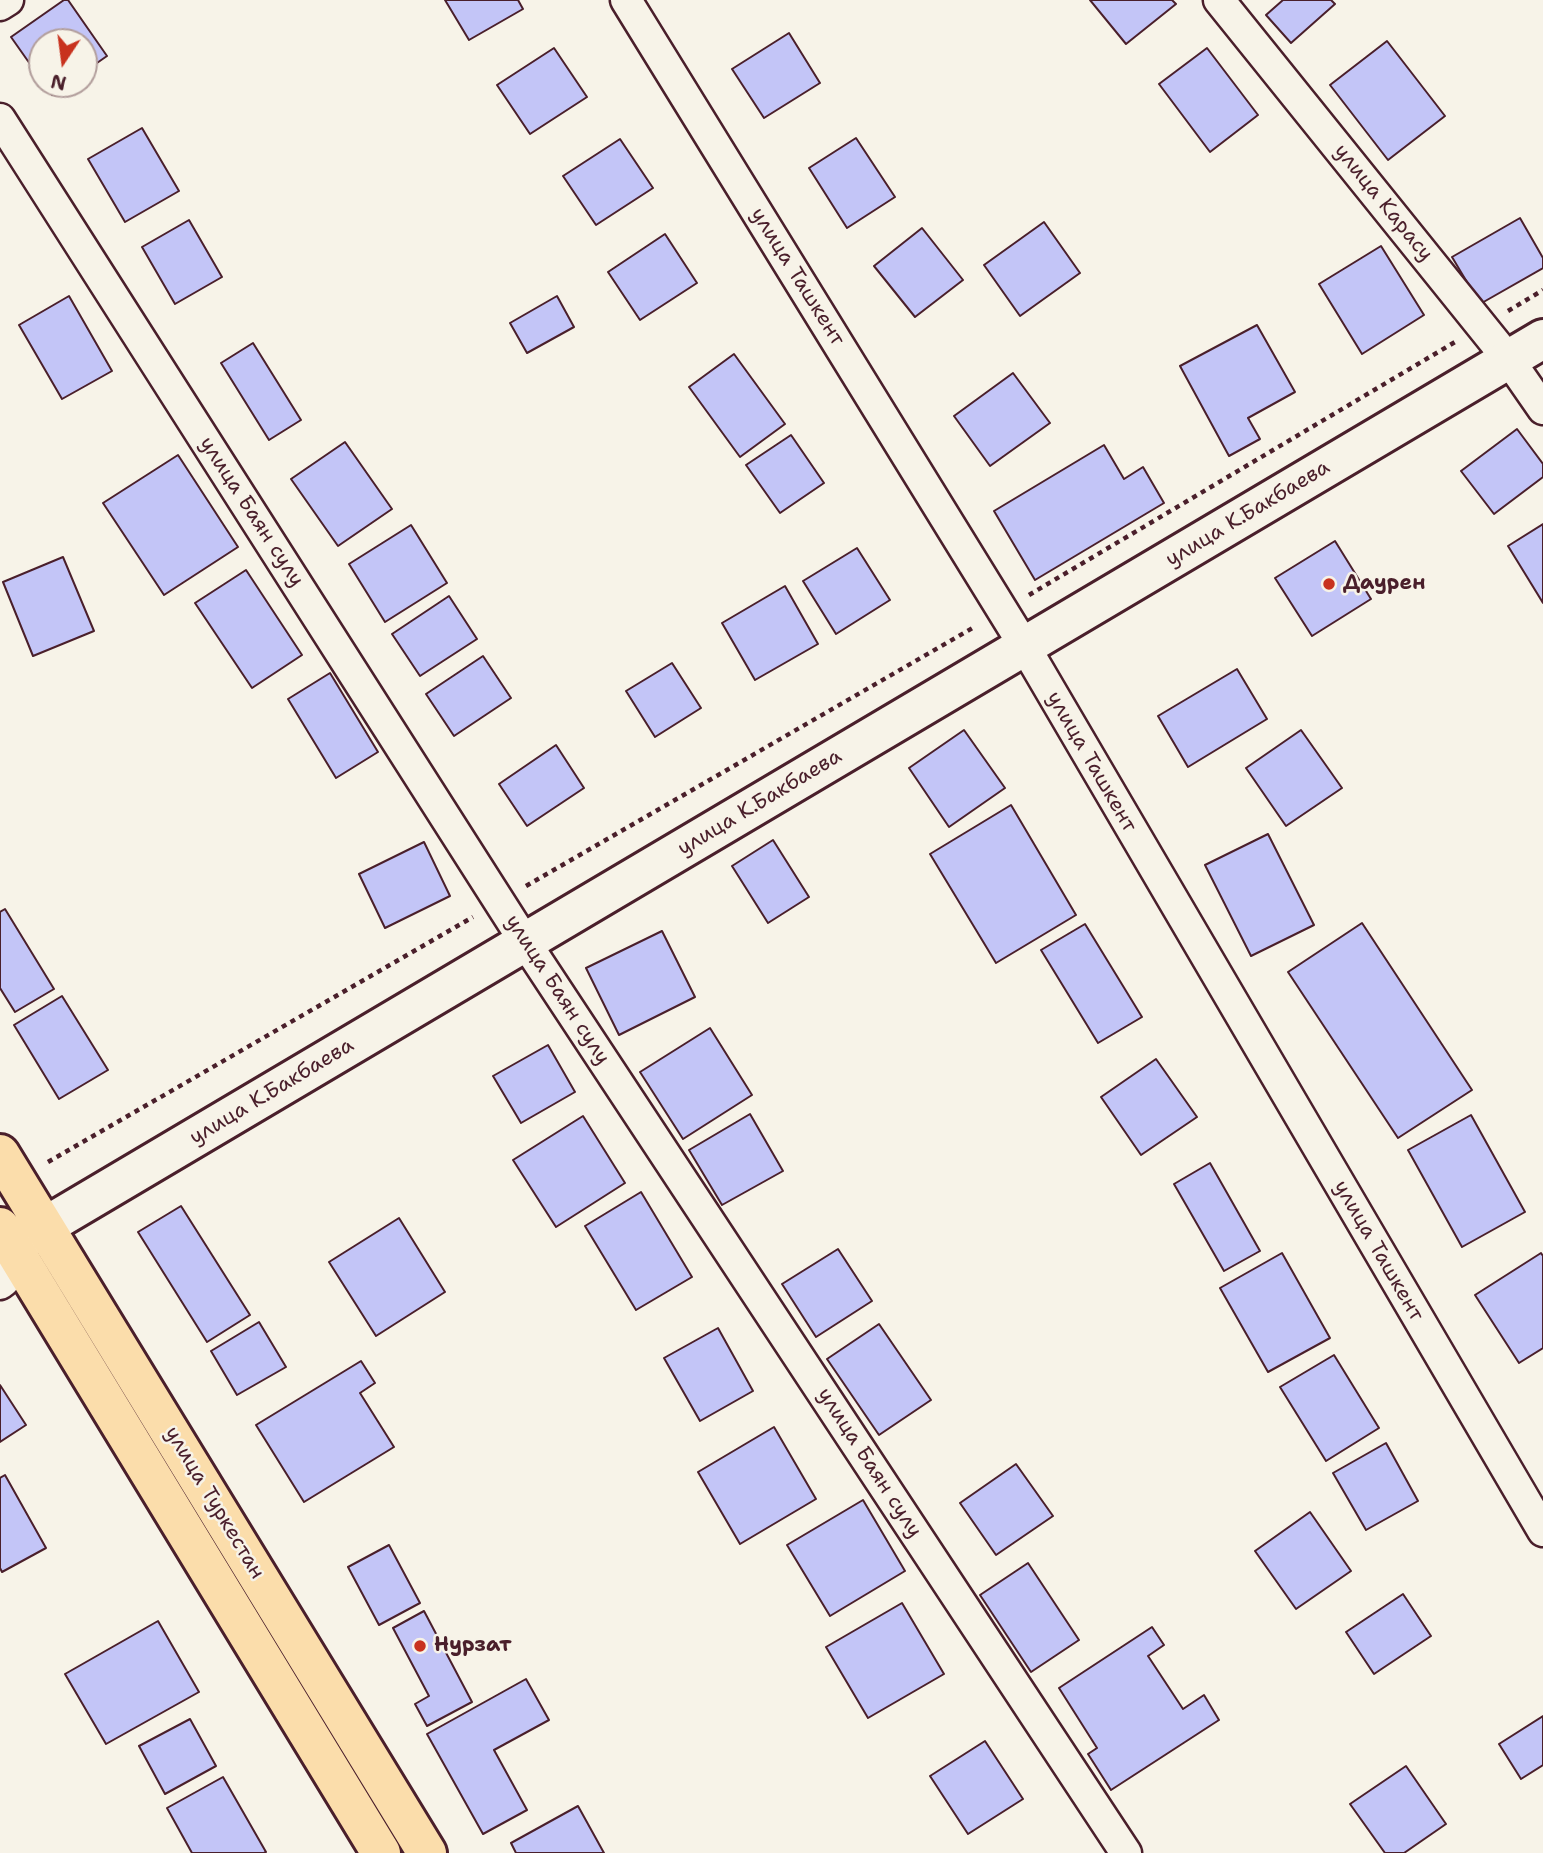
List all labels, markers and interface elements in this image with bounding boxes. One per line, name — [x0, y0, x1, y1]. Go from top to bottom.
north arrow — [28, 28, 98, 98]
text: N — [48, 68, 69, 96]
street label: улица Карасу — [1328, 139, 1438, 267]
street label: улица Ташкент — [744, 203, 850, 351]
street label: улица Баян сулу — [193, 432, 309, 592]
street label: улица К.Бакбаева — [1161, 455, 1335, 573]
place label: Даурен — [1343, 571, 1426, 597]
marker: Даурен — [1321, 576, 1337, 592]
street label: улица Ташкент — [1041, 687, 1141, 837]
street label: улица К.Бакбаева — [673, 744, 847, 862]
street label: улица Баян сулу — [499, 910, 615, 1070]
street label: улица К.Бакбаева — [185, 1033, 359, 1151]
street label: улица Ташкент — [1328, 1176, 1428, 1326]
street label: улица Баян сулу — [811, 1383, 927, 1543]
street label: улица Туркестан — [159, 1422, 269, 1584]
place label: Нурзат — [434, 1633, 512, 1659]
marker: Нурзат — [412, 1638, 428, 1654]

